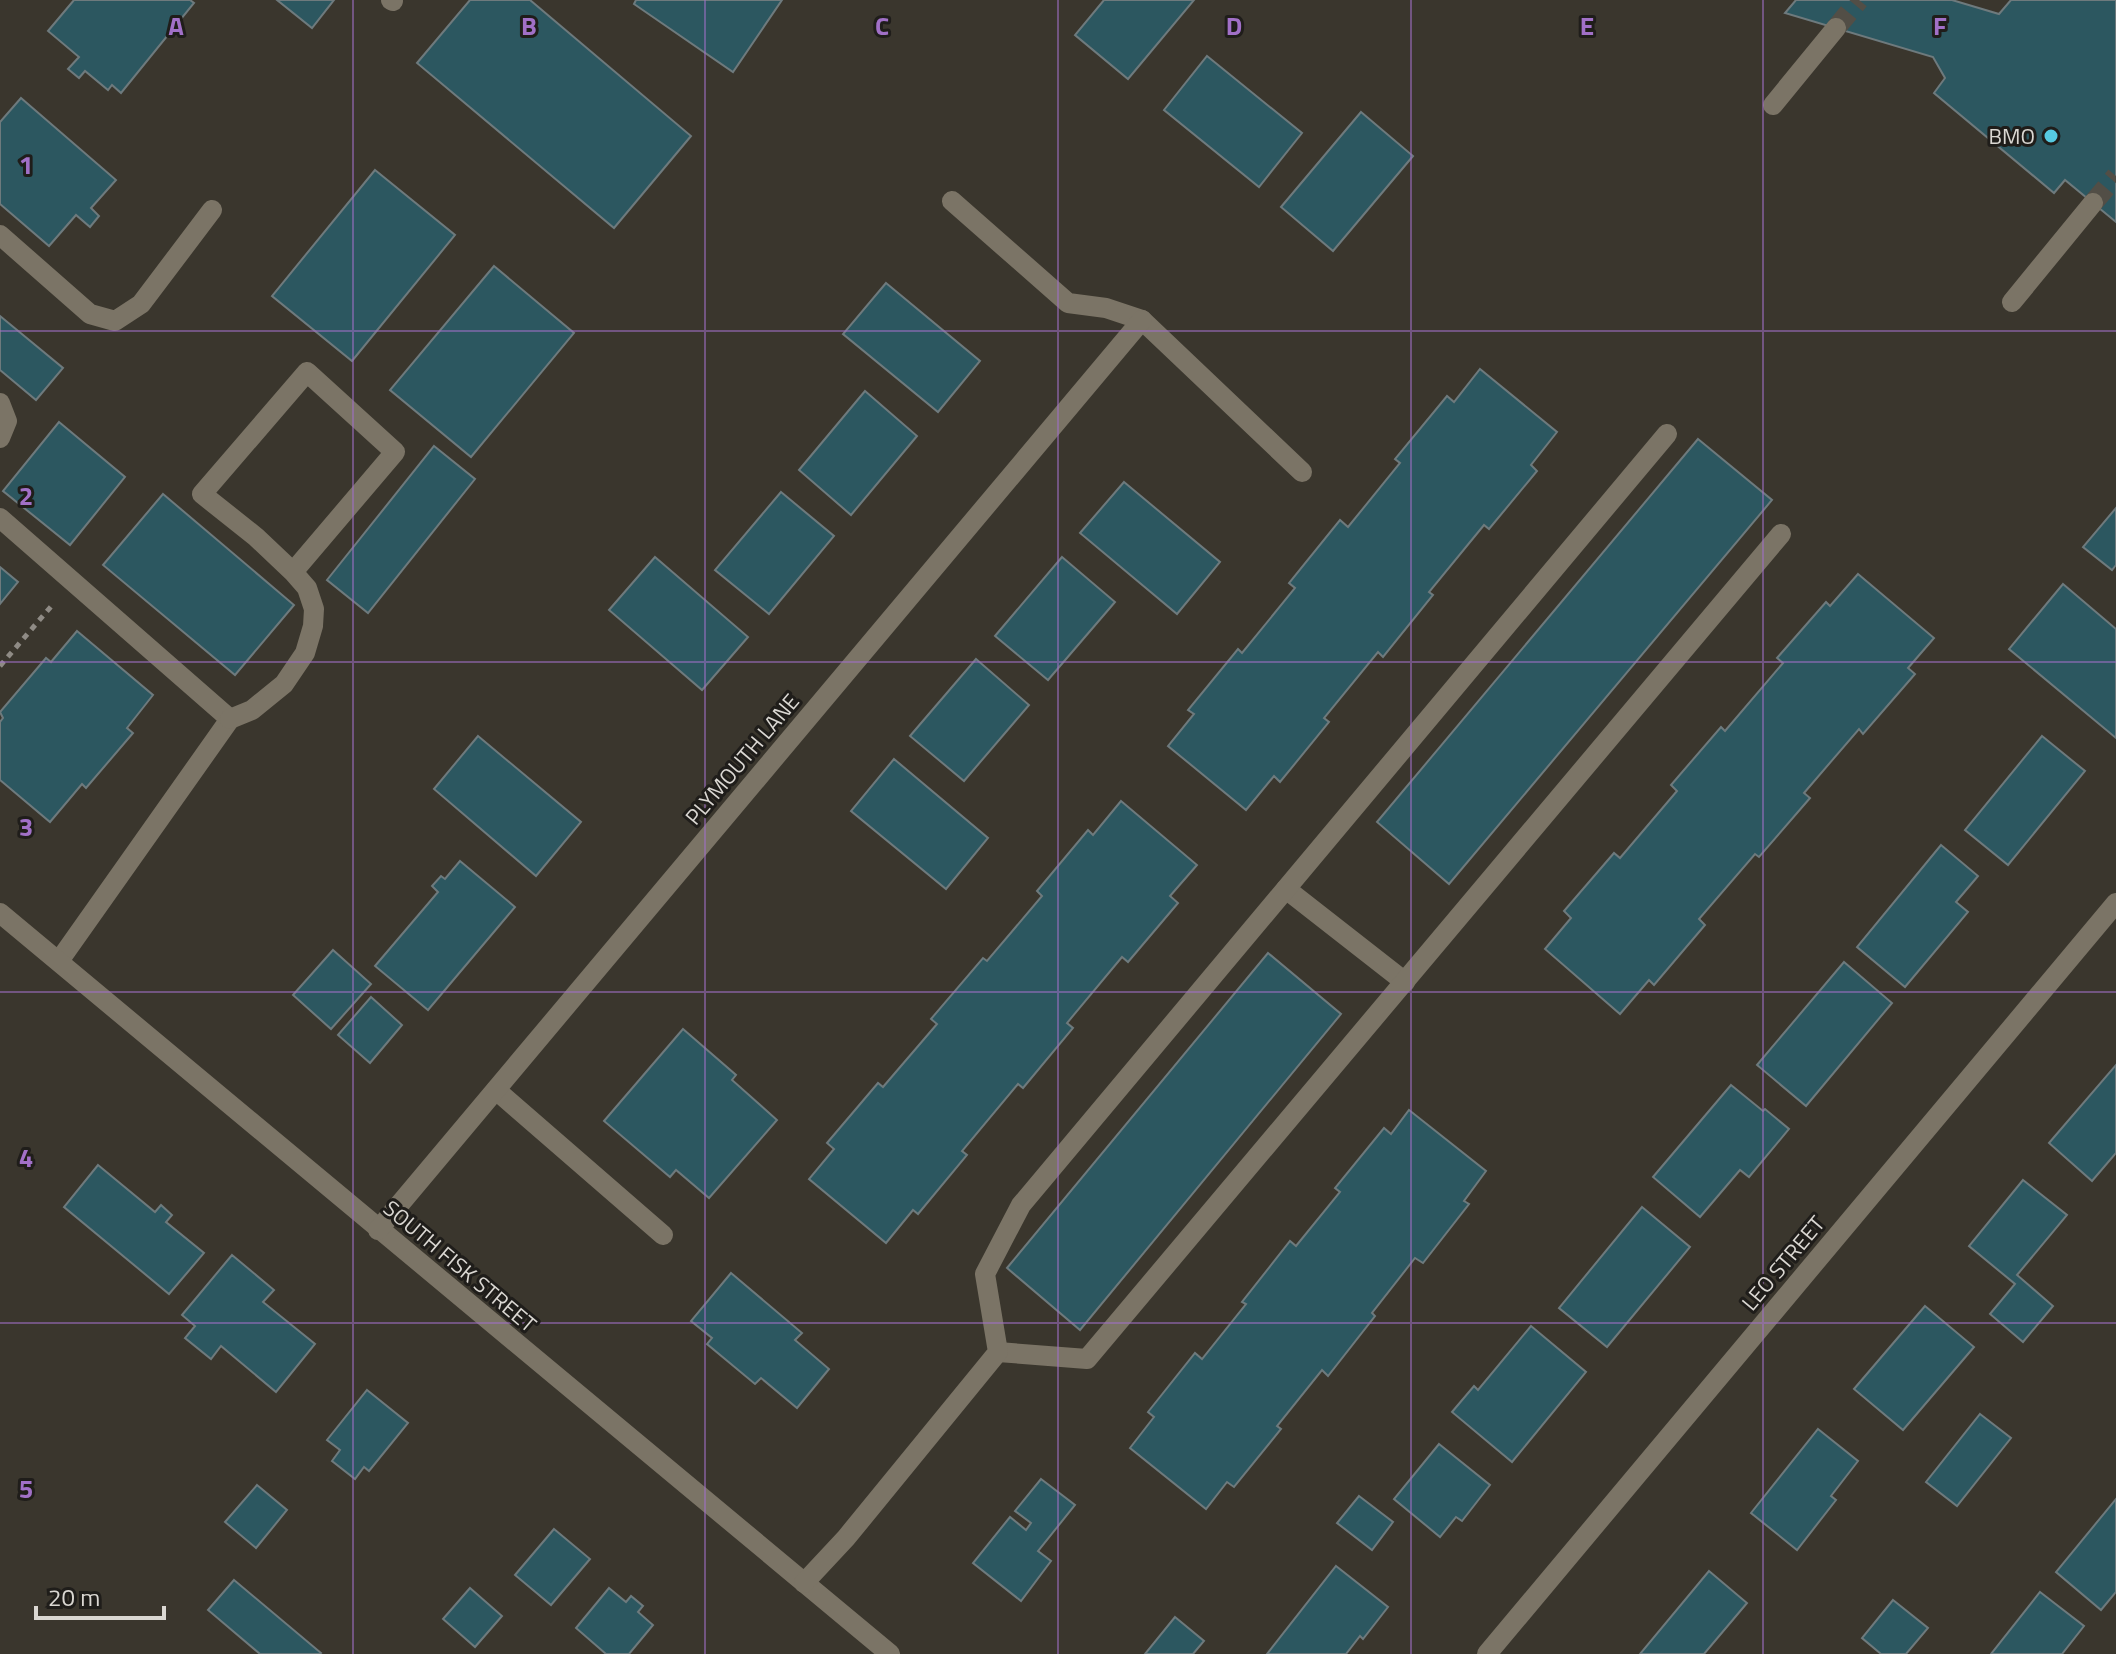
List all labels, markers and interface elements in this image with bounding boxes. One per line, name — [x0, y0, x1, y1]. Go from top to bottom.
text: A — [168, 6, 184, 45]
text: B — [521, 6, 537, 45]
text: C — [875, 6, 889, 45]
text: D — [1226, 6, 1242, 45]
text: E — [1580, 6, 1594, 45]
text: F — [1933, 6, 1947, 45]
place label: BMO — [1988, 119, 2035, 153]
marker: BMO — [2042, 127, 2060, 145]
text: 1 — [19, 145, 33, 184]
text: 2 — [19, 476, 33, 515]
street label: PLYMOUTH LANE — [677, 686, 807, 832]
text: 3 — [19, 807, 33, 846]
text: 4 — [19, 1138, 33, 1177]
street label: SOUTH FISK STREET — [376, 1192, 544, 1341]
street label: LEO STREET — [1733, 1208, 1833, 1318]
text: 5 — [19, 1469, 33, 1508]
scale bar — [36, 1570, 164, 1620]
text: 20 m — [48, 1579, 100, 1615]

